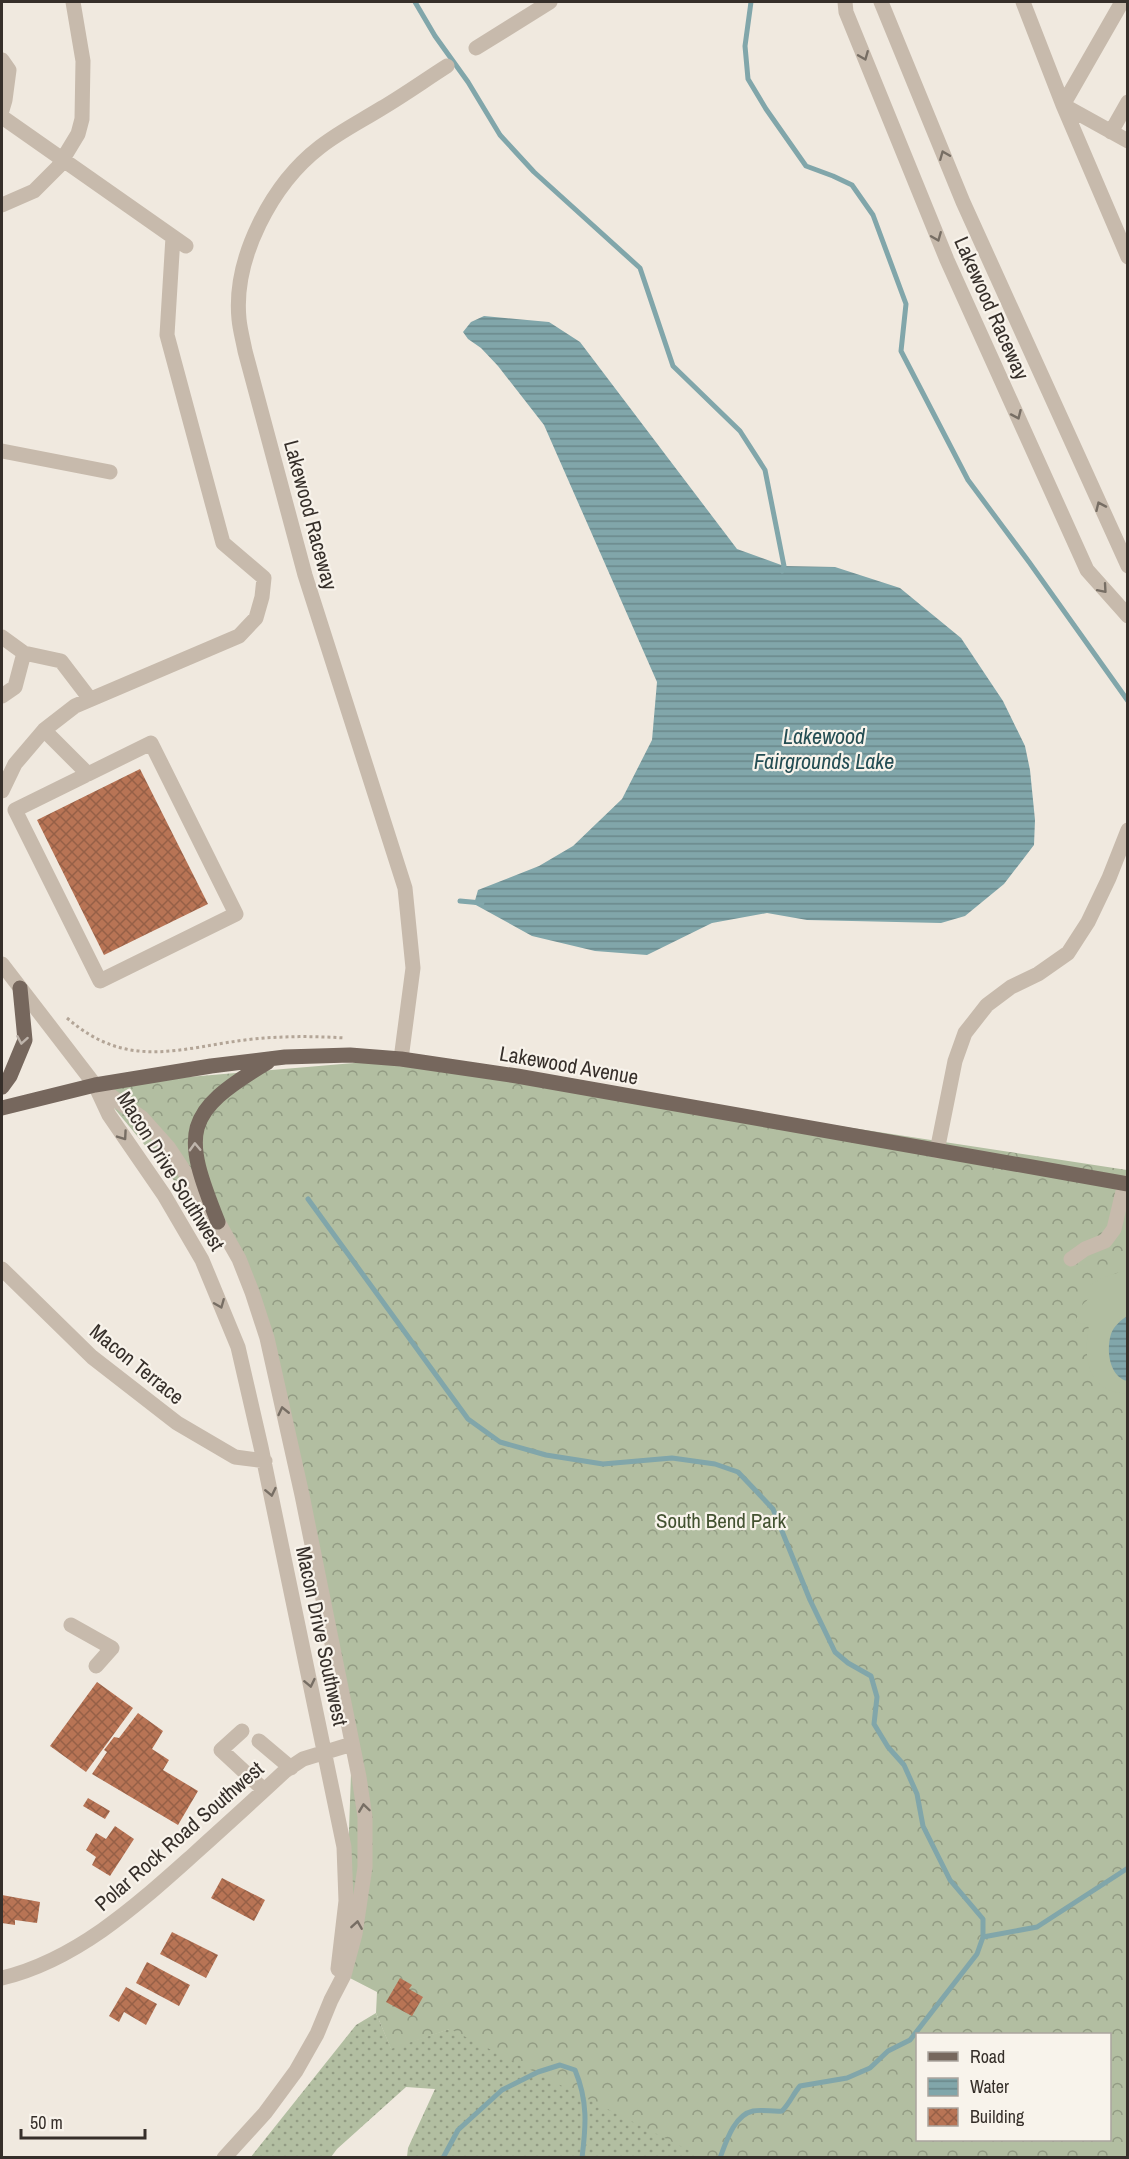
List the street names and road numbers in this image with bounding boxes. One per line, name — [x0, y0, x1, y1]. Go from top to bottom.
street label: Lakewood Raceway — [947, 232, 1037, 385]
street label: Lakewood Raceway — [277, 437, 345, 594]
street label: Lakewood Avenue — [497, 1039, 641, 1091]
street label: Macon Drive Southwest — [110, 1086, 232, 1256]
street label: Macon Terrace — [84, 1317, 190, 1411]
street label: Macon Drive Southwest — [289, 1544, 355, 1729]
street label: Polar Rock Road Southwest — [88, 1754, 270, 1918]

